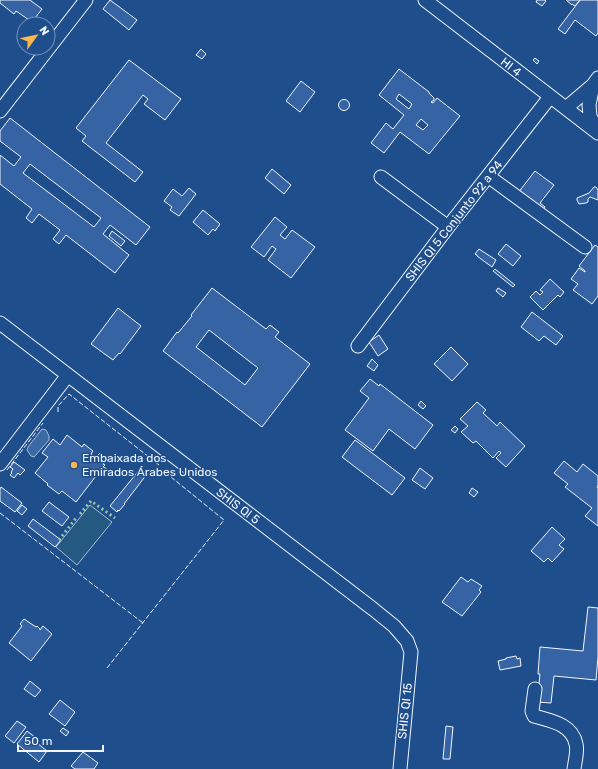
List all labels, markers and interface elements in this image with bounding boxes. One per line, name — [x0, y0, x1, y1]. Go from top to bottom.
north arrow — [16, 16, 56, 56]
text: N — [36, 24, 52, 38]
street label: HI 4 — [498, 55, 524, 80]
street label: SHIS QI 5 Conjunto 92 a 94 — [403, 157, 506, 284]
place label: Embaixada dos Emirados Árabes Unidos — [82, 451, 217, 479]
marker: Embaixada dos Emirados Árabes Unidos — [69, 460, 79, 470]
street label: SHIS QI 5 — [213, 485, 263, 527]
street label: SHIS QI 15 — [395, 682, 415, 740]
scale bar — [18, 727, 103, 753]
text: 50 m — [24, 734, 52, 748]

